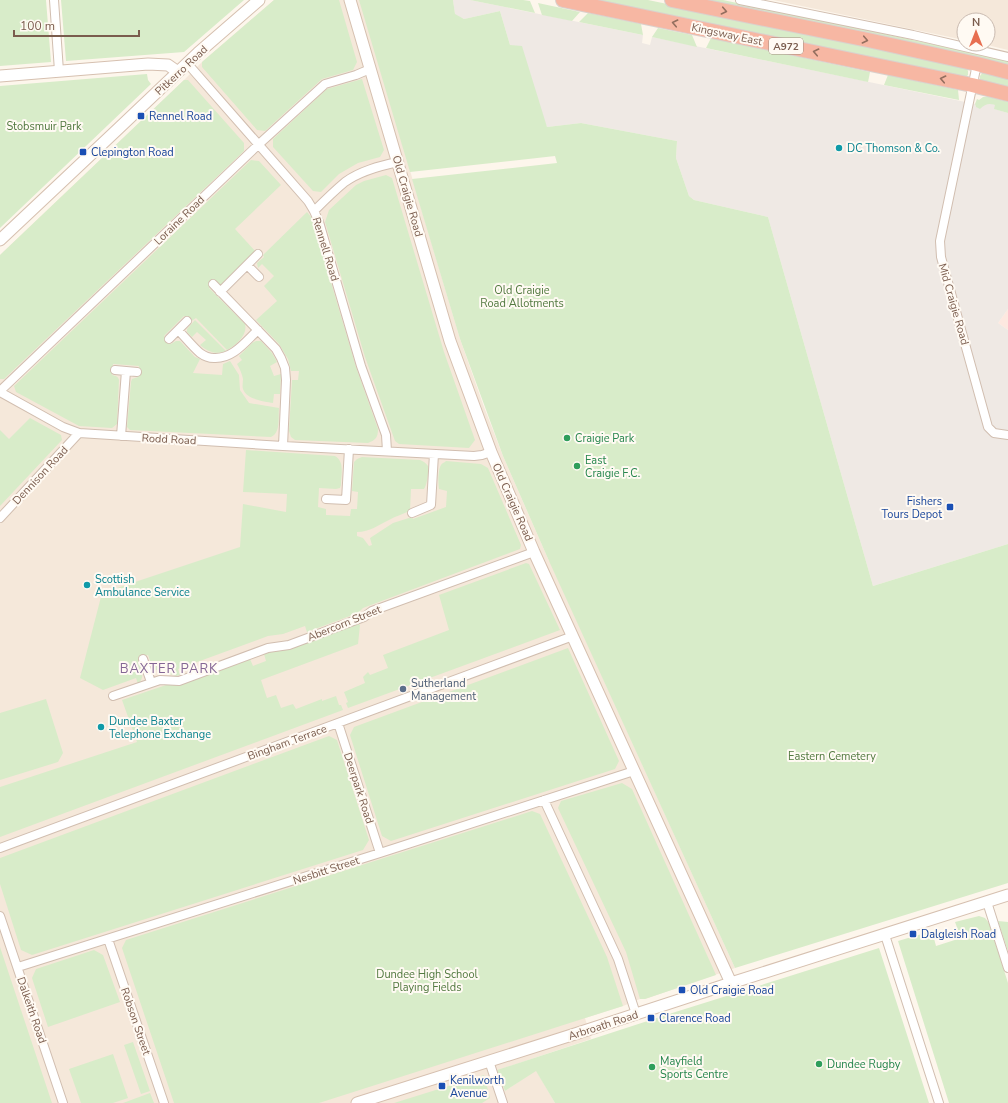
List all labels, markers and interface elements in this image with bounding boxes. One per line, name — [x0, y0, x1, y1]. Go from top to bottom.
one-way arrow — [721, 6, 727, 14]
scale bar — [14, 12, 139, 38]
north arrow — [956, 12, 996, 52]
text: N — [972, 15, 980, 30]
text: 100 m — [20, 18, 55, 34]
one-way arrow — [671, 20, 678, 28]
street label: Kingsway East — [690, 20, 764, 49]
one-way arrow — [862, 35, 868, 43]
road number: A972 — [769, 38, 803, 54]
street label: Pitkerro Road — [152, 42, 211, 99]
one-way arrow — [812, 49, 819, 57]
one-way arrow — [940, 76, 946, 84]
place label: Rennel Road — [149, 109, 212, 124]
marker: Rennel Road — [136, 111, 146, 121]
park label: Stobsmuir Park — [6, 119, 82, 134]
place label: DC Thomson & Co. — [847, 141, 940, 156]
marker: DC Thomson & Co. — [834, 143, 844, 153]
place label: Clepington Road — [91, 145, 174, 160]
marker: Clepington Road — [78, 147, 88, 157]
street label: Old Craigie Road — [389, 154, 426, 238]
street label: Loraine Road — [151, 192, 208, 248]
street label: Rennell Road — [309, 215, 342, 283]
street label: Mid Craigie Road — [935, 262, 972, 347]
park label: Old Craigie Road Allotments — [480, 283, 564, 311]
street label: Rodd Road — [141, 431, 197, 448]
place label: Craigie Park — [575, 431, 635, 446]
marker: Craigie Park — [562, 433, 572, 443]
street label: Dennison Road — [9, 443, 71, 508]
place label: East Craigie F.C. — [585, 453, 640, 481]
street label: Old Craigie Road — [489, 461, 536, 544]
marker: East Craigie F.C. — [572, 461, 582, 471]
place label: Fishers Tours Depot — [882, 494, 942, 522]
marker: Fishers Tours Depot — [945, 502, 955, 512]
place label: Scottish Ambulance Service — [95, 572, 190, 600]
marker: Scottish Ambulance Service — [82, 580, 92, 590]
street label: Abercorn Street — [305, 602, 383, 645]
district label: BAXTER PARK — [120, 660, 218, 678]
place label: Sutherland Management — [411, 676, 476, 704]
marker: Sutherland Management — [398, 684, 408, 694]
place label: Dundee Baxter Telephone Exchange — [109, 714, 211, 742]
street label: Bingham Terrace — [246, 721, 329, 764]
marker: Dundee Baxter Telephone Exchange — [96, 722, 106, 732]
park label: Eastern Cemetery — [788, 749, 876, 764]
street label: Deerpark Road — [340, 751, 377, 826]
street label: Nesbitt Street — [291, 853, 361, 888]
place label: Dalgleish Road — [921, 927, 996, 942]
marker: Dalgleish Road — [908, 929, 918, 939]
park label: Dundee High School Playing Fields — [376, 967, 479, 995]
street label: Dalkeith Road — [13, 975, 50, 1045]
place label: Old Craigie Road — [690, 983, 774, 998]
marker: Old Craigie Road — [677, 985, 687, 995]
street label: Robson Street — [117, 986, 154, 1057]
street label: Arbroath Road — [566, 1007, 640, 1044]
place label: Clarence Road — [659, 1011, 731, 1026]
marker: Clarence Road — [646, 1013, 656, 1023]
place label: Mayfield Sports Centre — [660, 1054, 728, 1082]
place label: Dundee Rugby — [827, 1057, 901, 1072]
marker: Dundee Rugby — [814, 1059, 824, 1069]
marker: Mayfield Sports Centre — [647, 1062, 657, 1072]
place label: Kenilworth Avenue — [450, 1073, 504, 1101]
marker: Kenilworth Avenue — [437, 1081, 447, 1091]

